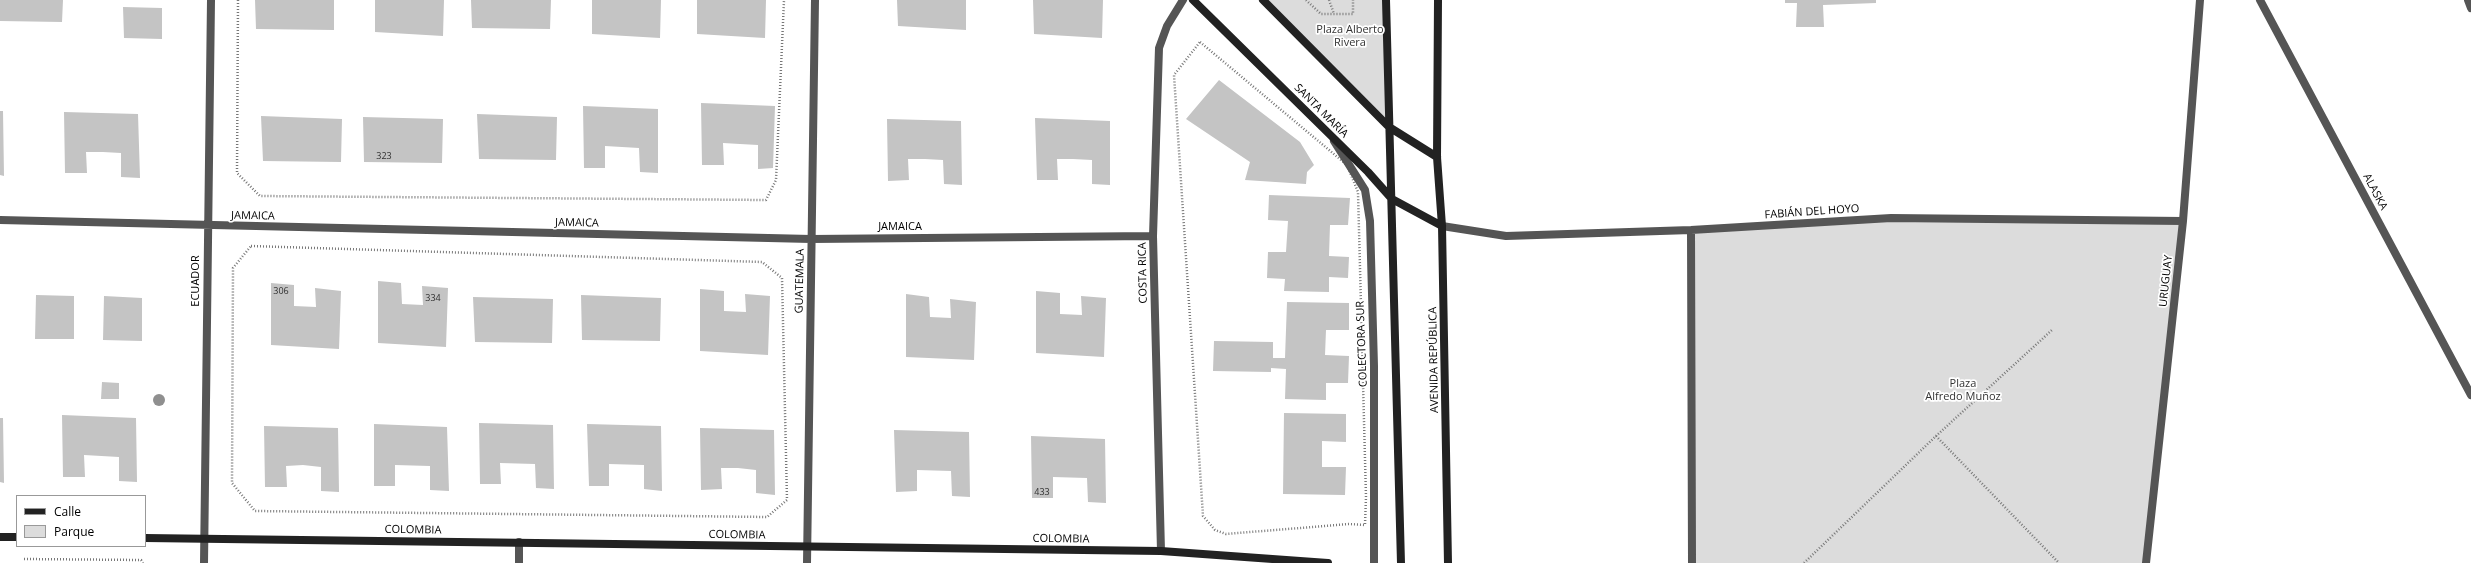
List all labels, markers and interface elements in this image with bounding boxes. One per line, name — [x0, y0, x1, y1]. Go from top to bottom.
park label: Plaza Alberto Rivera — [1316, 23, 1384, 49]
street label: SANTA MARÍA — [1291, 81, 1351, 141]
house number: 323 — [376, 151, 392, 161]
street label: ALASKA — [2360, 172, 2390, 212]
street label: FABIÁN DEL HOYO — [1764, 202, 1860, 222]
street label: JAMAICA — [231, 209, 275, 223]
street label: JAMAICA — [555, 216, 599, 230]
street label: JAMAICA — [878, 220, 922, 234]
street label: COSTA RICA — [1136, 242, 1150, 304]
street label: GUATEMALA — [793, 249, 807, 313]
street label: URUGUAY — [2157, 254, 2175, 308]
street label: ECUADOR — [189, 255, 203, 307]
house number: 306 — [273, 286, 289, 296]
house number: 334 — [425, 293, 441, 303]
street label: COLECTORA SUR — [1354, 301, 1370, 387]
street label: AVENIDA REPÚBLICA — [1426, 307, 1442, 413]
park label: Plaza Alfredo Muñoz — [1925, 377, 2001, 403]
house number: 433 — [1034, 487, 1050, 497]
legend — [16, 495, 146, 547]
text: Calle — [54, 503, 81, 520]
text: Parque — [54, 523, 94, 540]
street label: COLOMBIA — [384, 523, 442, 537]
street label: COLOMBIA — [708, 528, 766, 542]
street label: COLOMBIA — [1032, 532, 1090, 546]

